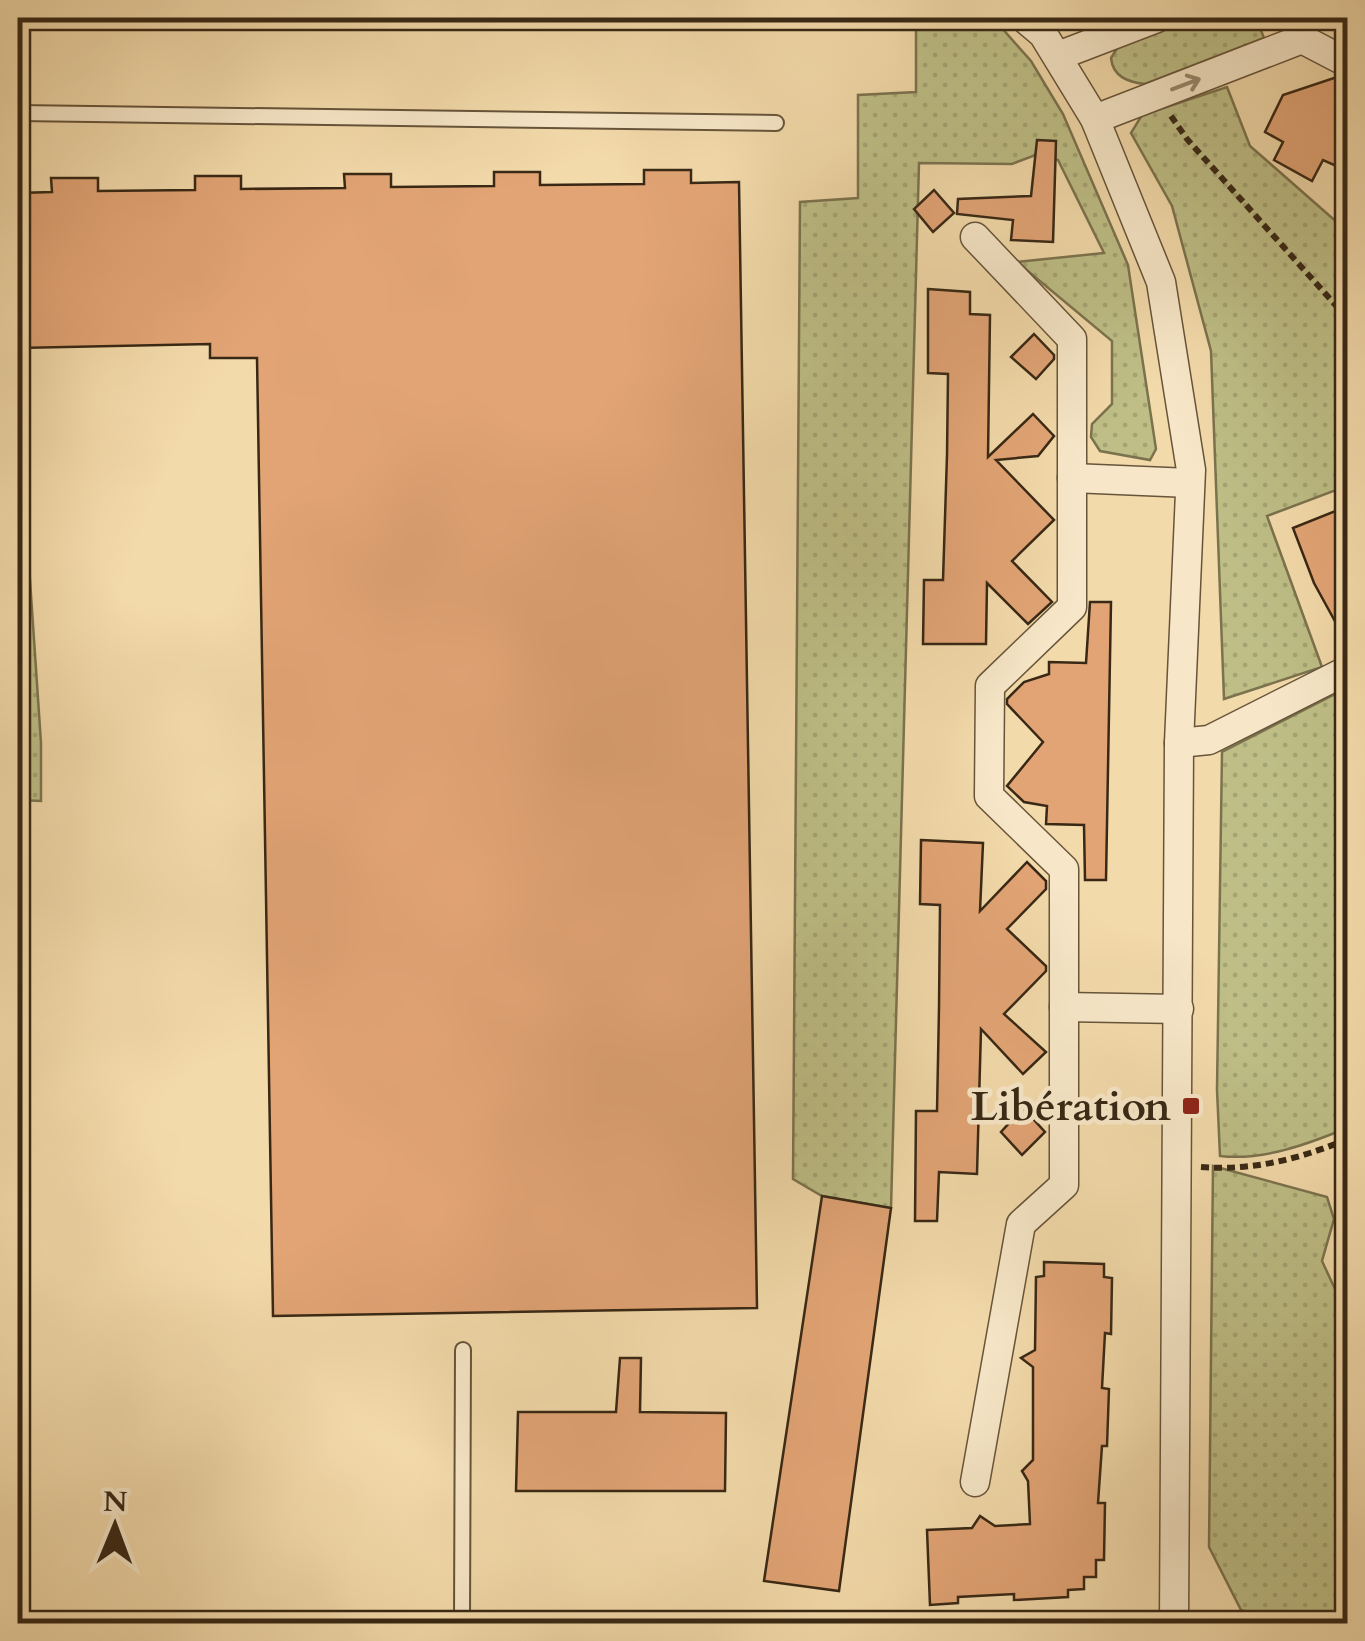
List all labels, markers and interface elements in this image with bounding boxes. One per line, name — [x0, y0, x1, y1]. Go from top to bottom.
one-way arrow — [1170, 74, 1201, 92]
place label: Libération — [971, 1078, 1171, 1135]
marker: Libération — [1180, 1095, 1202, 1117]
north arrow — [65, 1476, 165, 1576]
text: N — [103, 1483, 128, 1521]

